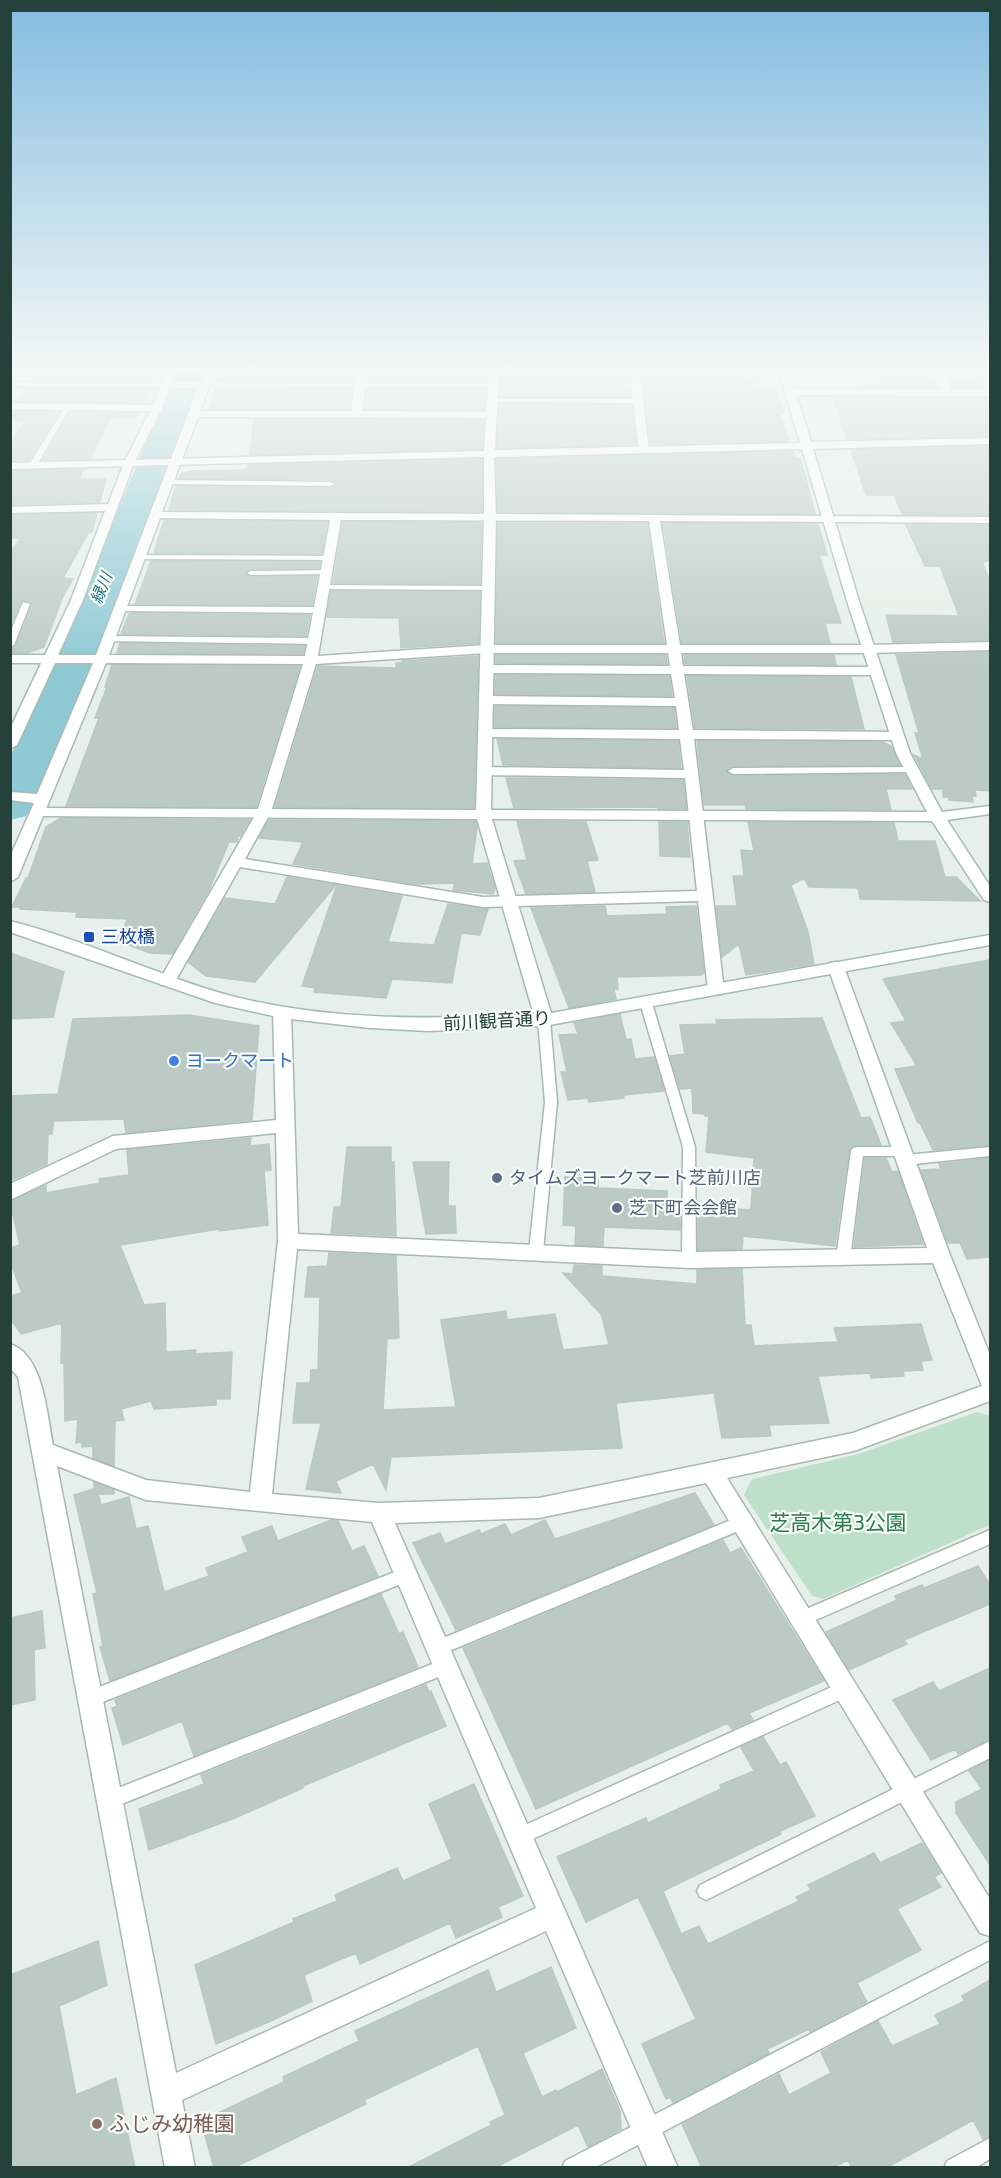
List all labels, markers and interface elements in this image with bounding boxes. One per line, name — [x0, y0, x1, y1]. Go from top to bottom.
water label: 緑川 — [86, 568, 116, 606]
place label: 三枚橋 — [101, 925, 155, 947]
marker: 三枚橋 — [82, 930, 96, 944]
street label: 前川観音通り — [442, 1006, 551, 1034]
place label: ヨークマート — [186, 1049, 294, 1071]
marker: ヨークマート — [167, 1054, 181, 1068]
place label: タイムズヨークマート芝前川店 — [509, 1166, 761, 1188]
marker: タイムズヨークマート芝前川店 — [490, 1171, 504, 1185]
place label: 芝下町会会館 — [629, 1196, 737, 1218]
marker: 芝下町会会館 — [610, 1201, 624, 1215]
park label: 芝高木第3公園 — [769, 1509, 907, 1534]
place label: ふじみ幼稚園 — [109, 2110, 235, 2135]
marker: ふじみ幼稚園 — [90, 2117, 104, 2131]

